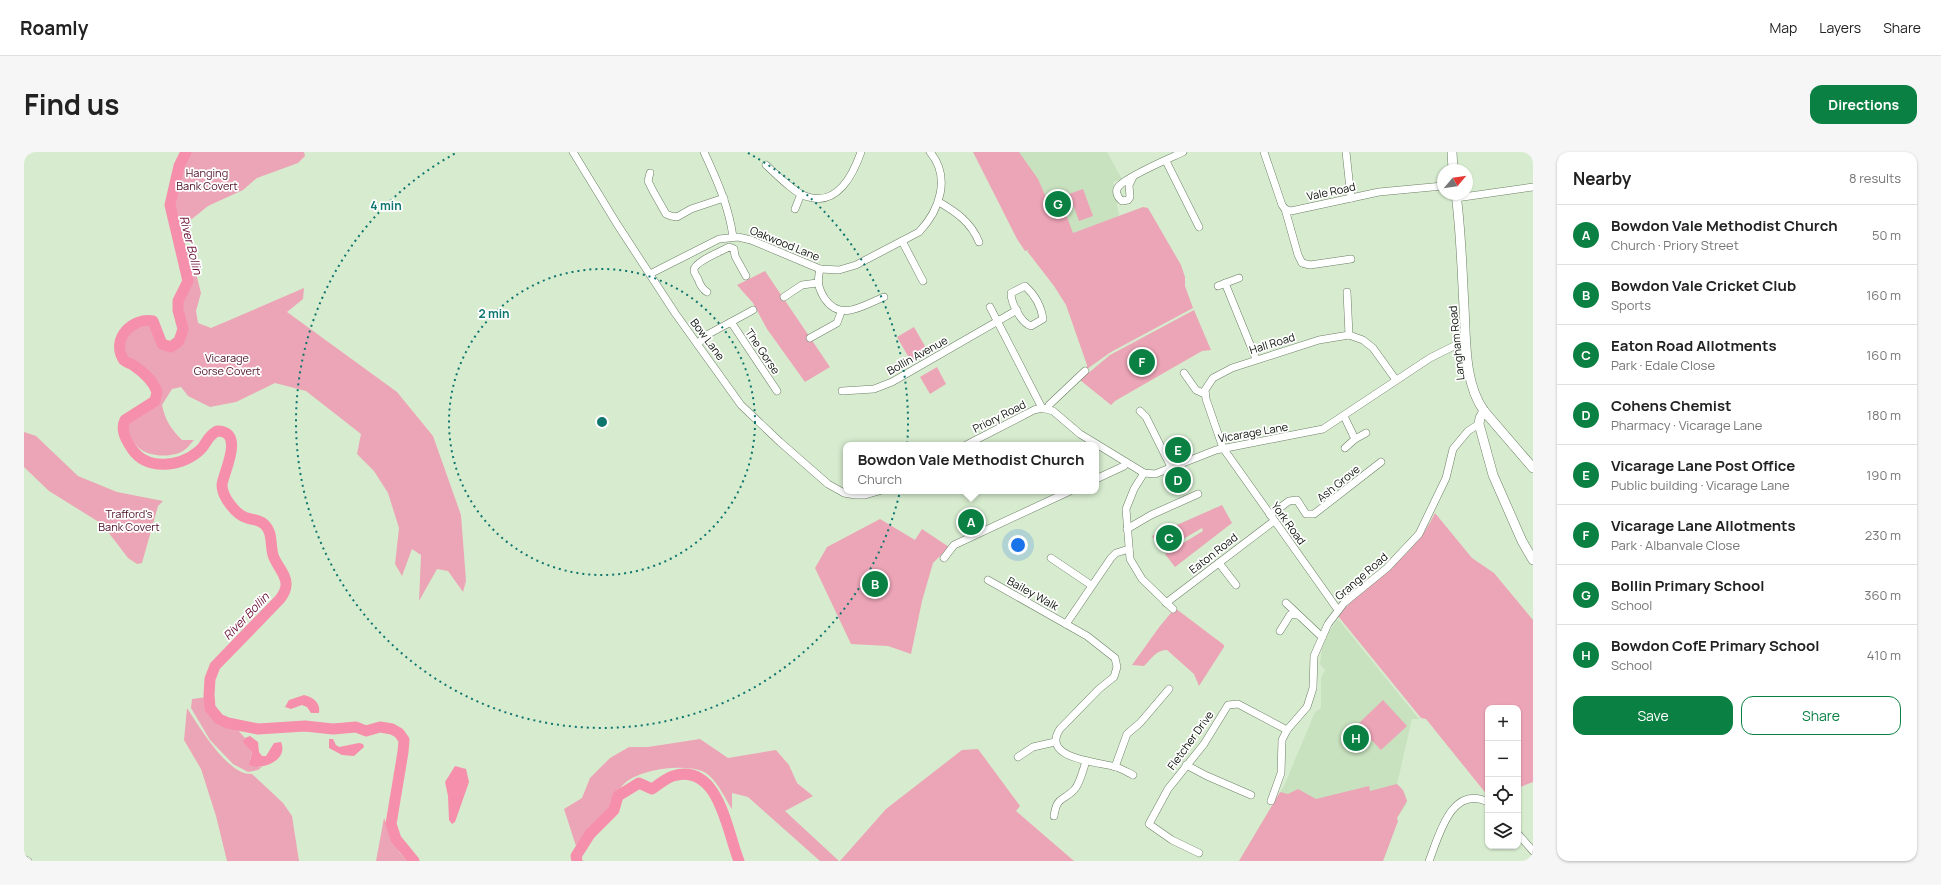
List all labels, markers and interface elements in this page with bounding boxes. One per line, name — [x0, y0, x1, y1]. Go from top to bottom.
text: Roamly — [20, 15, 88, 41]
text: Map — [1769, 18, 1797, 37]
text: Layers — [1819, 18, 1861, 37]
text: Share — [1883, 18, 1921, 37]
text: Find us — [24, 85, 119, 123]
button: Directions — [1810, 85, 1917, 124]
north arrow — [1437, 164, 1473, 200]
park label: Hanging Bank Covert — [176, 165, 238, 193]
text: Nearby — [1573, 167, 1631, 190]
text: 8 results — [1849, 169, 1901, 187]
street label: Vale Road — [1305, 179, 1357, 203]
pin: G — [1045, 189, 1071, 219]
text: 4 min — [370, 197, 402, 214]
water label: River Bollin — [176, 214, 207, 277]
text: Bowdon Vale Methodist Church — [1611, 215, 1838, 236]
street label: Oakwood Lane — [748, 222, 823, 264]
text: A — [1582, 226, 1590, 244]
text: 50 m — [1872, 226, 1901, 244]
text: Church · Priory Street — [1611, 236, 1739, 254]
text: Bowdon Vale Cricket Club — [1611, 275, 1796, 296]
text: B — [1582, 286, 1590, 304]
text: 160 m — [1866, 286, 1901, 304]
text: Sports — [1611, 296, 1651, 314]
text: 2 min — [478, 305, 510, 322]
street label: Langham Road — [1445, 305, 1467, 381]
street label: Bow Lane — [687, 315, 729, 363]
street label: The Gorse — [742, 325, 784, 377]
street label: Hall Road — [1247, 329, 1297, 357]
street label: Bollin Avenue — [884, 332, 951, 378]
text: Eaton Road Allotments — [1611, 335, 1777, 356]
text: C — [1581, 346, 1591, 364]
text: 160 m — [1866, 346, 1901, 364]
pin: F — [1129, 347, 1155, 377]
park label: Vicarage Gorse Covert — [194, 350, 260, 378]
text: Park · Edale Close — [1611, 356, 1715, 374]
text: Cohens Chemist — [1611, 395, 1732, 416]
street label: Priory Road — [970, 396, 1028, 436]
text: D — [1581, 406, 1591, 424]
text: 180 m — [1867, 406, 1901, 424]
centre of rings — [595, 415, 609, 429]
text: Pharmacy · Vicarage Lane — [1611, 416, 1762, 434]
street label: Vicarage Lane — [1217, 418, 1290, 446]
pin: E — [1165, 435, 1191, 465]
popup — [843, 442, 1099, 494]
text: Bowdon Vale Methodist Church — [858, 449, 1084, 470]
text: Vicarage Lane Post Office — [1611, 455, 1795, 476]
street label: Ash Grove — [1313, 461, 1363, 505]
pin: D — [1165, 465, 1191, 495]
text: E — [1582, 466, 1590, 484]
text: 190 m — [1866, 466, 1901, 484]
text: Church — [858, 470, 902, 488]
text: Public building · Vicarage Lane — [1611, 476, 1790, 494]
street label: York Road — [1268, 499, 1310, 547]
park label: Trafford's Bank Covert — [98, 506, 160, 534]
pin: A — [958, 507, 984, 537]
text: Vicarage Lane Allotments — [1611, 515, 1796, 536]
pin: C — [1156, 523, 1182, 553]
text: F — [1583, 526, 1589, 544]
text: 230 m — [1865, 526, 1901, 544]
street label: Eaton Road — [1186, 529, 1240, 577]
your location — [1008, 535, 1028, 555]
text: Park · Albanvale Close — [1611, 536, 1740, 554]
street label: Grange Road — [1331, 549, 1391, 603]
pin: B — [862, 569, 888, 599]
street label: Bailey Walk — [1005, 573, 1062, 613]
text: Bollin Primary School — [1611, 575, 1764, 596]
text: G — [1581, 586, 1591, 604]
text: 360 m — [1864, 586, 1901, 604]
water label: River Bollin — [219, 588, 274, 643]
text: School — [1611, 596, 1652, 614]
text: Bowdon CofE Primary School — [1611, 635, 1820, 656]
text: H — [1581, 646, 1591, 664]
text: 410 m — [1867, 646, 1901, 664]
text: School — [1611, 656, 1652, 674]
button: Save — [1573, 696, 1733, 735]
button: Share — [1741, 696, 1901, 735]
map controls — [1485, 705, 1521, 849]
button: + — [1485, 705, 1521, 741]
street label: Fletcher Drive — [1163, 707, 1217, 773]
pin: H — [1343, 723, 1369, 753]
button: − — [1485, 741, 1521, 777]
button: locate — [1485, 777, 1521, 813]
button: layers — [1485, 813, 1521, 849]

